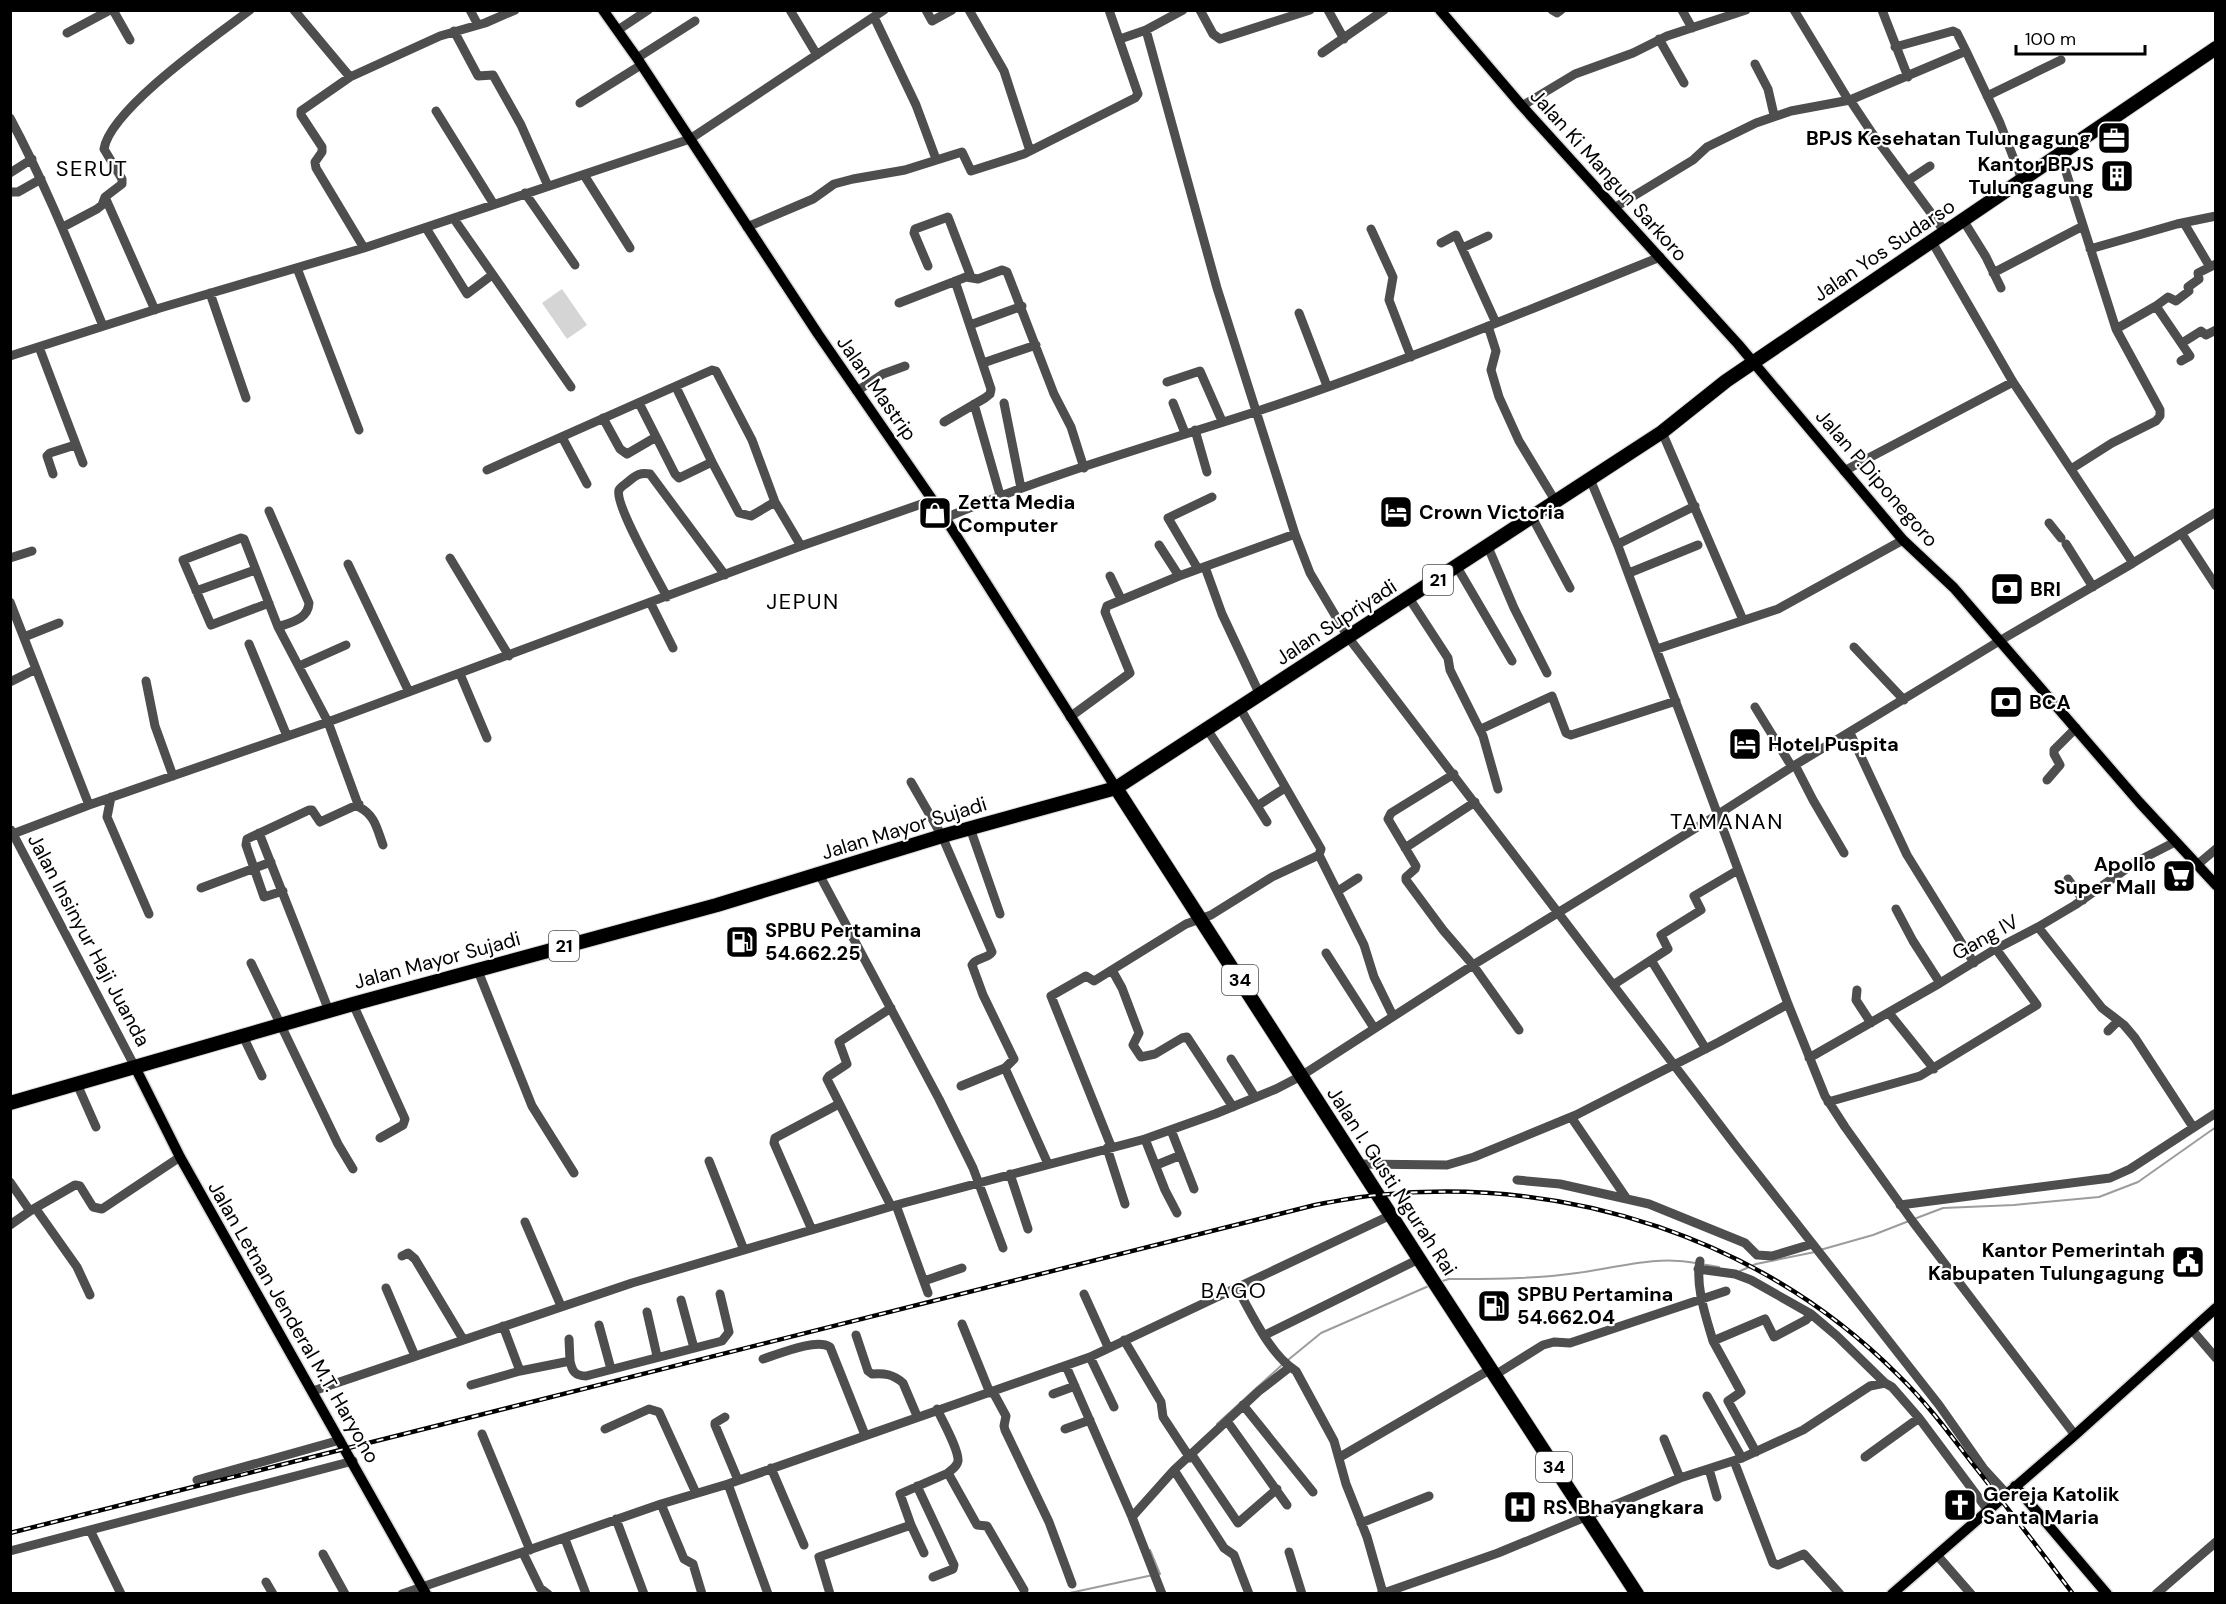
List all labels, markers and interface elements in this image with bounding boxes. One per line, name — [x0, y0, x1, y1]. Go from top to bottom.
scale bar — [2016, 18, 2145, 56]
text: 100 m — [2025, 27, 2076, 51]
street label: Jalan Ki Mangun Sarkoro — [1525, 83, 1693, 267]
office icon: BPJS Kesehatan Tulungagung — [2096, 120, 2132, 156]
place label: BPJS Kesehatan Tulungagung — [1806, 125, 2091, 151]
place label: Kantor BPJS Tulungagung — [1969, 151, 2094, 200]
district label: SERUT — [56, 154, 128, 183]
building icon: Kantor BPJS Tulungagung — [2099, 158, 2135, 194]
street label: Jalan Yos Sudarso — [1808, 193, 1960, 307]
street label: Jalan Mastrip — [831, 330, 923, 446]
street label: Jalan P.Diponegoro — [1810, 404, 1944, 552]
place label: Zetta Media Computer — [958, 489, 1075, 538]
hotel icon: Crown Victoria — [1378, 494, 1414, 530]
shop icon: Zetta Media Computer — [917, 495, 953, 531]
place label: Crown Victoria — [1419, 499, 1565, 525]
road number: 21 — [1423, 565, 1453, 595]
bank icon: BRI — [1989, 571, 2025, 607]
street label: Jalan Supriyadi — [1270, 573, 1402, 671]
place label: BRI — [2030, 576, 2061, 602]
district label: JEPUN — [766, 587, 840, 616]
bank icon: BCA — [1988, 684, 2024, 720]
place label: BCA — [2029, 689, 2071, 715]
hotel icon: Hotel Puspita — [1727, 726, 1763, 762]
place label: Hotel Puspita — [1768, 731, 1899, 757]
street label: Jalan Mayor Sujadi — [818, 791, 990, 865]
district label: TAMANAN — [1670, 807, 1784, 836]
street label: Jalan Insinyur Haji Juanda — [22, 829, 156, 1051]
place label: Apollo Super Mall — [2053, 851, 2156, 900]
supermarket icon: Apollo Super Mall — [2161, 858, 2197, 894]
street label: Gang IV — [1947, 908, 2023, 966]
place label: SPBU Pertamina 54.662.25 — [765, 917, 921, 966]
fuel station icon: SPBU Pertamina 54.662.25 — [724, 924, 760, 960]
street label: Jalan Mayor Sujadi — [351, 925, 523, 995]
road number: 21 — [549, 931, 579, 961]
road number: 34 — [1222, 965, 1258, 995]
street label: Jalan I. Gusti Ngurah Rai — [1321, 1082, 1463, 1280]
street label: Jalan Letnan Jenderal M.T. Haryono — [202, 1176, 386, 1468]
place label: Kantor Pemerintah Kabupaten Tulungagung — [1928, 1237, 2165, 1286]
public building icon: Kantor Pemerintah Kabupaten Tulungagung — [2170, 1244, 2206, 1280]
district label: BAGO — [1201, 1276, 1267, 1305]
place label: SPBU Pertamina 54.662.04 — [1517, 1281, 1673, 1330]
fuel station icon: SPBU Pertamina 54.662.04 — [1476, 1288, 1512, 1324]
road number: 34 — [1536, 1452, 1572, 1482]
place label: Gereja Katolik Santa Maria — [1983, 1481, 2120, 1530]
church icon: Gereja Katolik Santa Maria — [1942, 1487, 1978, 1523]
hospital icon: RS. Bhayangkara — [1502, 1489, 1538, 1525]
place label: RS. Bhayangkara — [1543, 1494, 1704, 1520]

